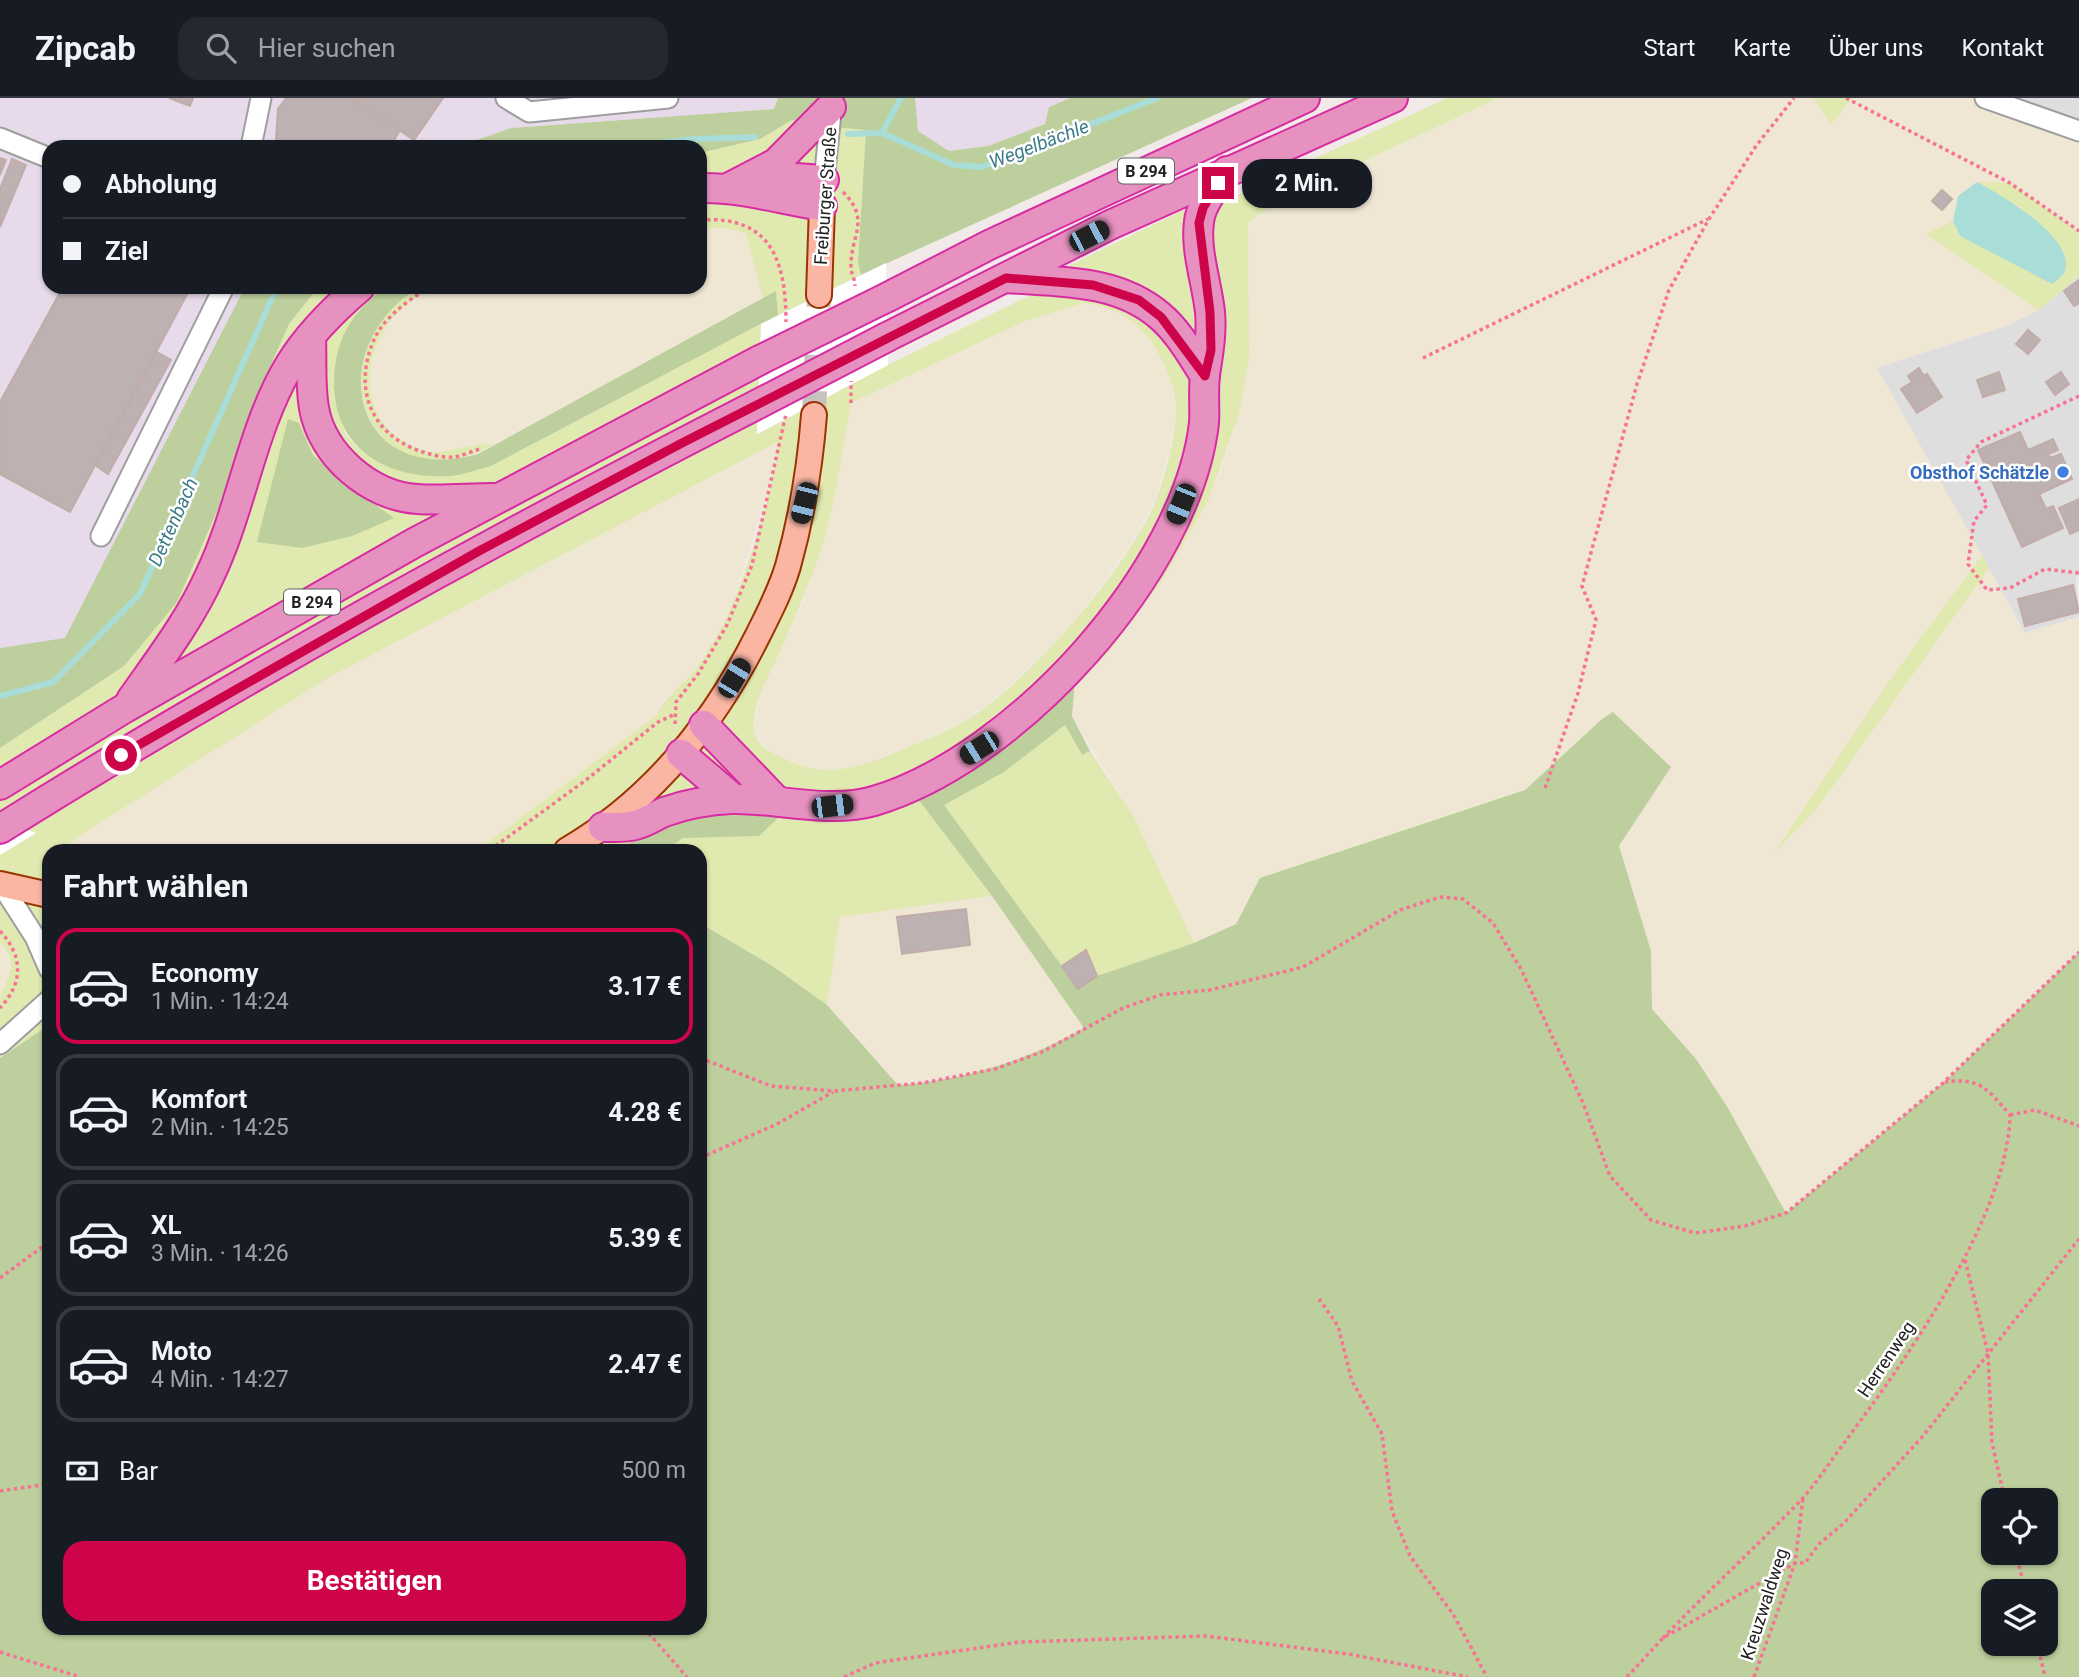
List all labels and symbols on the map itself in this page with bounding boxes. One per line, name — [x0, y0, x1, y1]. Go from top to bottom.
water label: Wegelbächle — [986, 114, 1092, 174]
street label: Freiburger Straße — [810, 126, 840, 266]
road number: B 294 — [1118, 158, 1174, 184]
callout: 2 Min. — [1242, 158, 1372, 208]
route end — [1202, 167, 1234, 199]
car — [1066, 217, 1113, 255]
place label: Obsthof Schätzle — [1910, 462, 2049, 483]
marker: Obsthof Schätzle — [2055, 464, 2071, 480]
water label: Dettenbach — [143, 474, 203, 570]
car — [789, 480, 820, 526]
car — [1164, 481, 1199, 527]
road number: B 294 — [284, 589, 340, 614]
car — [715, 655, 754, 701]
car — [956, 728, 1003, 768]
route start — [105, 739, 137, 771]
car — [810, 793, 855, 819]
street label: Herrenweg — [1853, 1317, 1919, 1401]
street label: Kreuzwaldweg — [1736, 1545, 1792, 1663]

